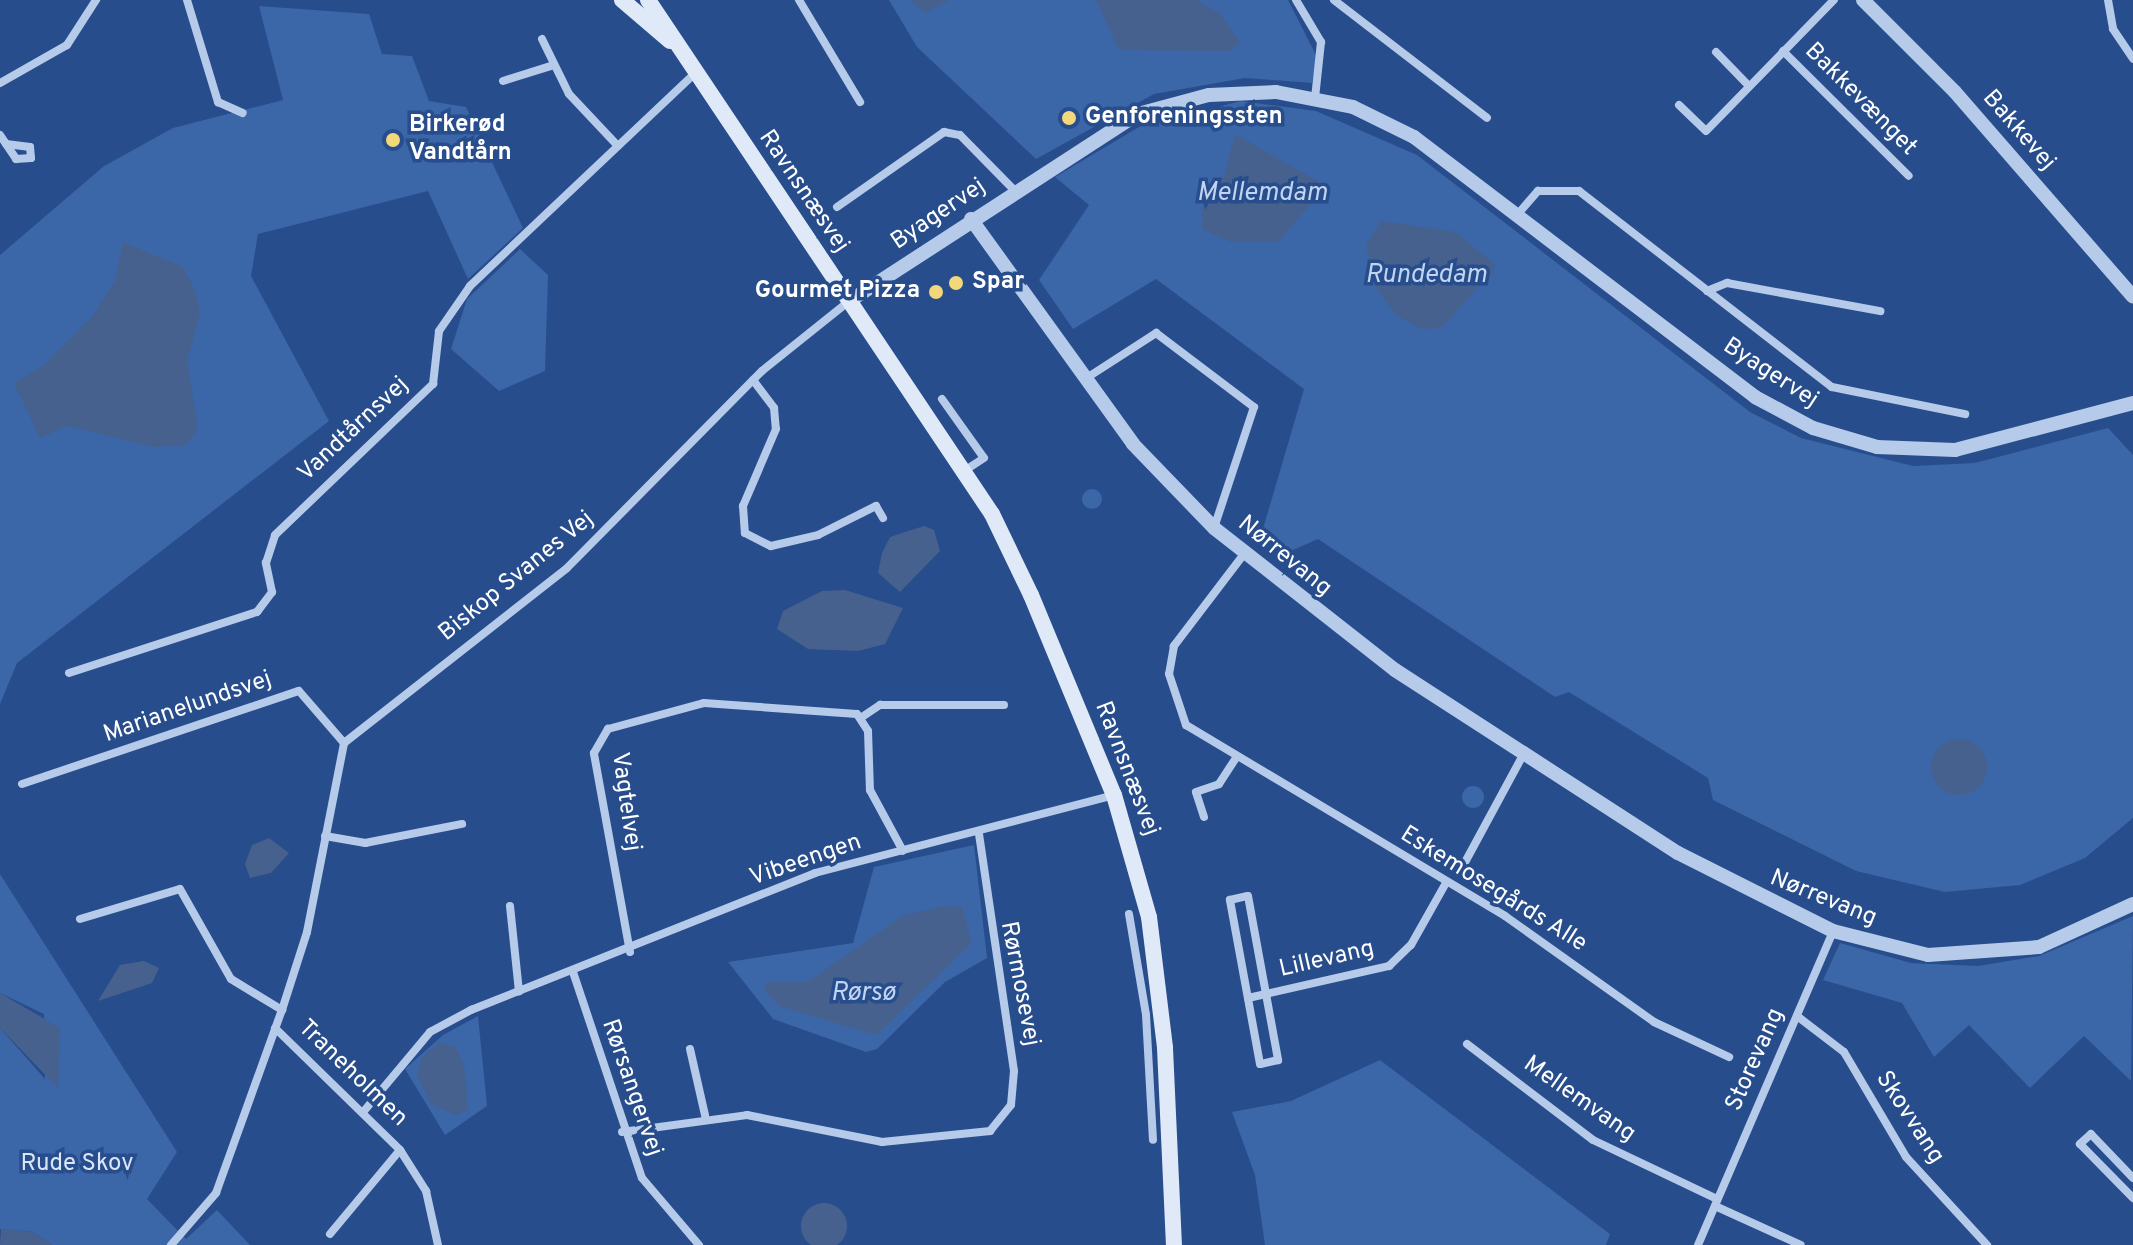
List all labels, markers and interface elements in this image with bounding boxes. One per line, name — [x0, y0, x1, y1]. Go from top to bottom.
street label: Bakkevænget — [1798, 38, 1922, 162]
street label: Bakkevej — [1975, 85, 2061, 177]
place label: Genforeningssten — [1085, 104, 1283, 132]
marker: Genforeningssten — [1060, 109, 1078, 127]
place label: Birkerød Vandtårn — [409, 112, 512, 168]
street label: Ravnsnæsvej — [751, 125, 855, 259]
marker: Birkerød Vandtårn — [384, 131, 402, 149]
street label: Byagervej — [886, 173, 992, 257]
water label: Mellemdam — [1197, 178, 1327, 210]
water label: Rundedam — [1365, 260, 1487, 292]
place label: Spar — [972, 269, 1024, 297]
marker: Spar — [947, 274, 965, 292]
place label: Gourmet Pizza — [755, 278, 920, 306]
marker: Gourmet Pizza — [927, 283, 945, 301]
street label: Byagervej — [1717, 333, 1823, 415]
street label: Vandtårnsvej — [293, 372, 415, 488]
street label: Biskop Svanes Vej — [433, 505, 601, 649]
street label: Nørrevang — [1231, 510, 1337, 604]
street label: Marianelundsvej — [100, 666, 276, 750]
street label: Ravnsnæsvej — [1087, 698, 1165, 840]
street label: Vagtelvej — [604, 751, 646, 853]
street label: Eskemosegårds Alle — [1394, 821, 1592, 959]
street label: Vibeengen — [746, 828, 866, 894]
street label: Nørrevang — [1765, 865, 1881, 933]
street label: Rørmosevej — [993, 919, 1045, 1049]
street label: Lillevang — [1277, 935, 1377, 985]
water label: Rørsø — [831, 978, 895, 1010]
street label: Storevang — [1721, 1004, 1791, 1116]
street label: Traneholmen — [291, 1015, 413, 1133]
street label: Rørsangervej — [594, 1016, 668, 1160]
street label: Mellemvang — [1517, 1051, 1641, 1149]
street label: Skovvang — [1868, 1066, 1950, 1170]
park label: Rude Skov — [21, 1151, 133, 1179]

